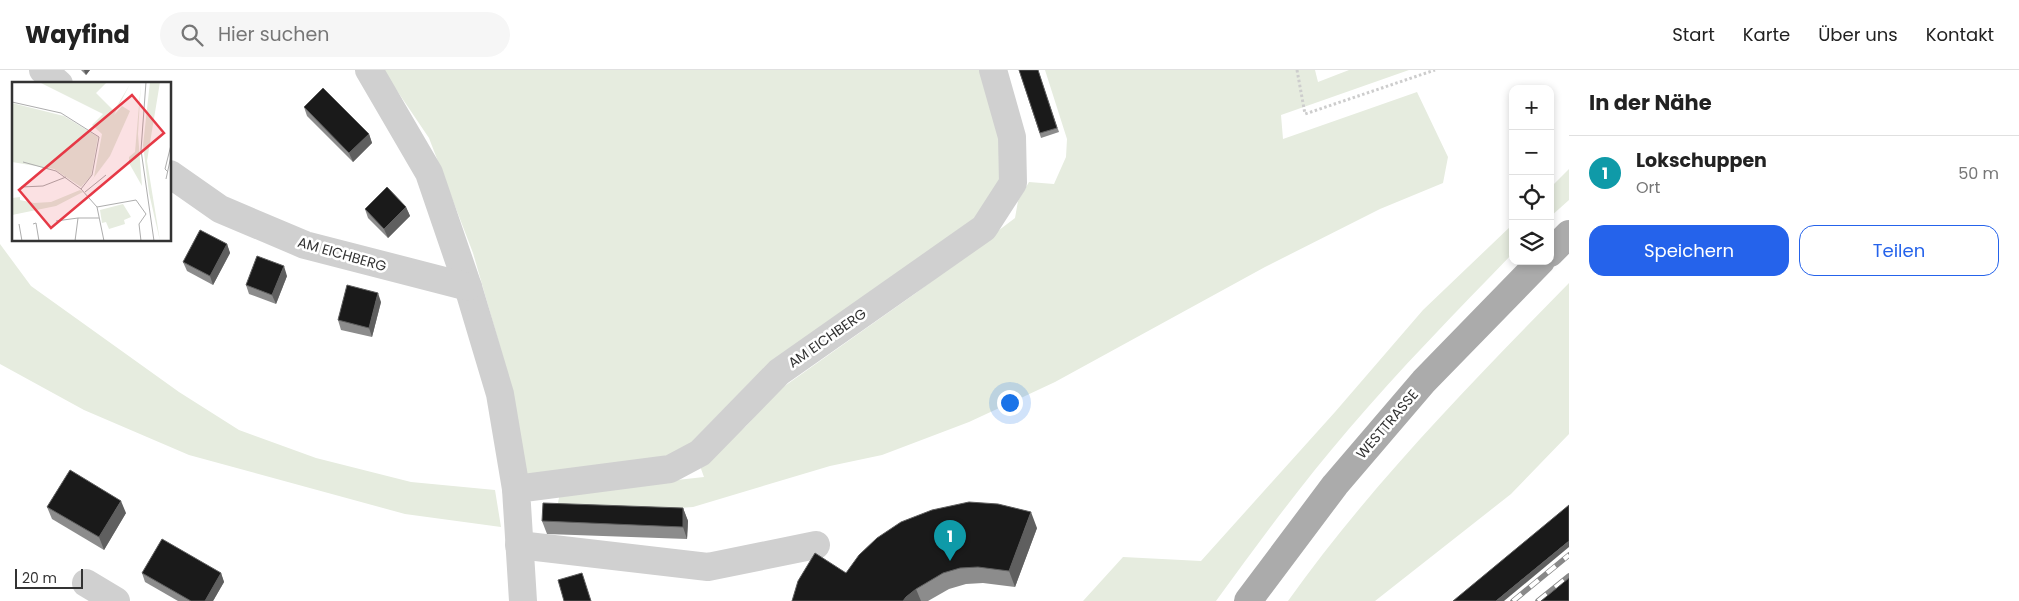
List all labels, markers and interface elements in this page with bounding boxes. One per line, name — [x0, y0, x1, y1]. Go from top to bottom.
search box — [160, 12, 510, 57]
text: Wayfind — [25, 18, 130, 51]
icon: search — [178, 21, 206, 49]
text: Hier suchen — [218, 21, 329, 48]
text: Start — [1672, 22, 1715, 47]
text: Karte — [1743, 22, 1790, 47]
text: Über uns — [1818, 22, 1898, 47]
text: Kontakt — [1926, 22, 1994, 47]
inset map — [12, 82, 171, 241]
map controls — [1509, 85, 1554, 265]
button: + — [1509, 85, 1554, 130]
text: In der Nähe — [1589, 88, 1712, 117]
button: − — [1509, 130, 1554, 175]
text: Lokschuppen — [1636, 147, 1767, 174]
text: 1 — [1602, 162, 1608, 185]
text: 50 m — [1958, 162, 1999, 185]
button: locate — [1509, 175, 1554, 220]
text: Ort — [1636, 176, 1660, 199]
button: layers — [1509, 220, 1554, 265]
button: Speichern — [1589, 225, 1789, 276]
button: Teilen — [1799, 225, 1999, 276]
street label: AM EICHBERG — [295, 232, 389, 276]
street label: AM EICHBERG — [784, 304, 870, 372]
street label: WESTTRASSE — [1351, 385, 1423, 463]
your location — [997, 390, 1023, 416]
pin: 1 — [934, 520, 966, 561]
scale bar — [15, 566, 82, 589]
text: 20 m — [22, 568, 57, 588]

